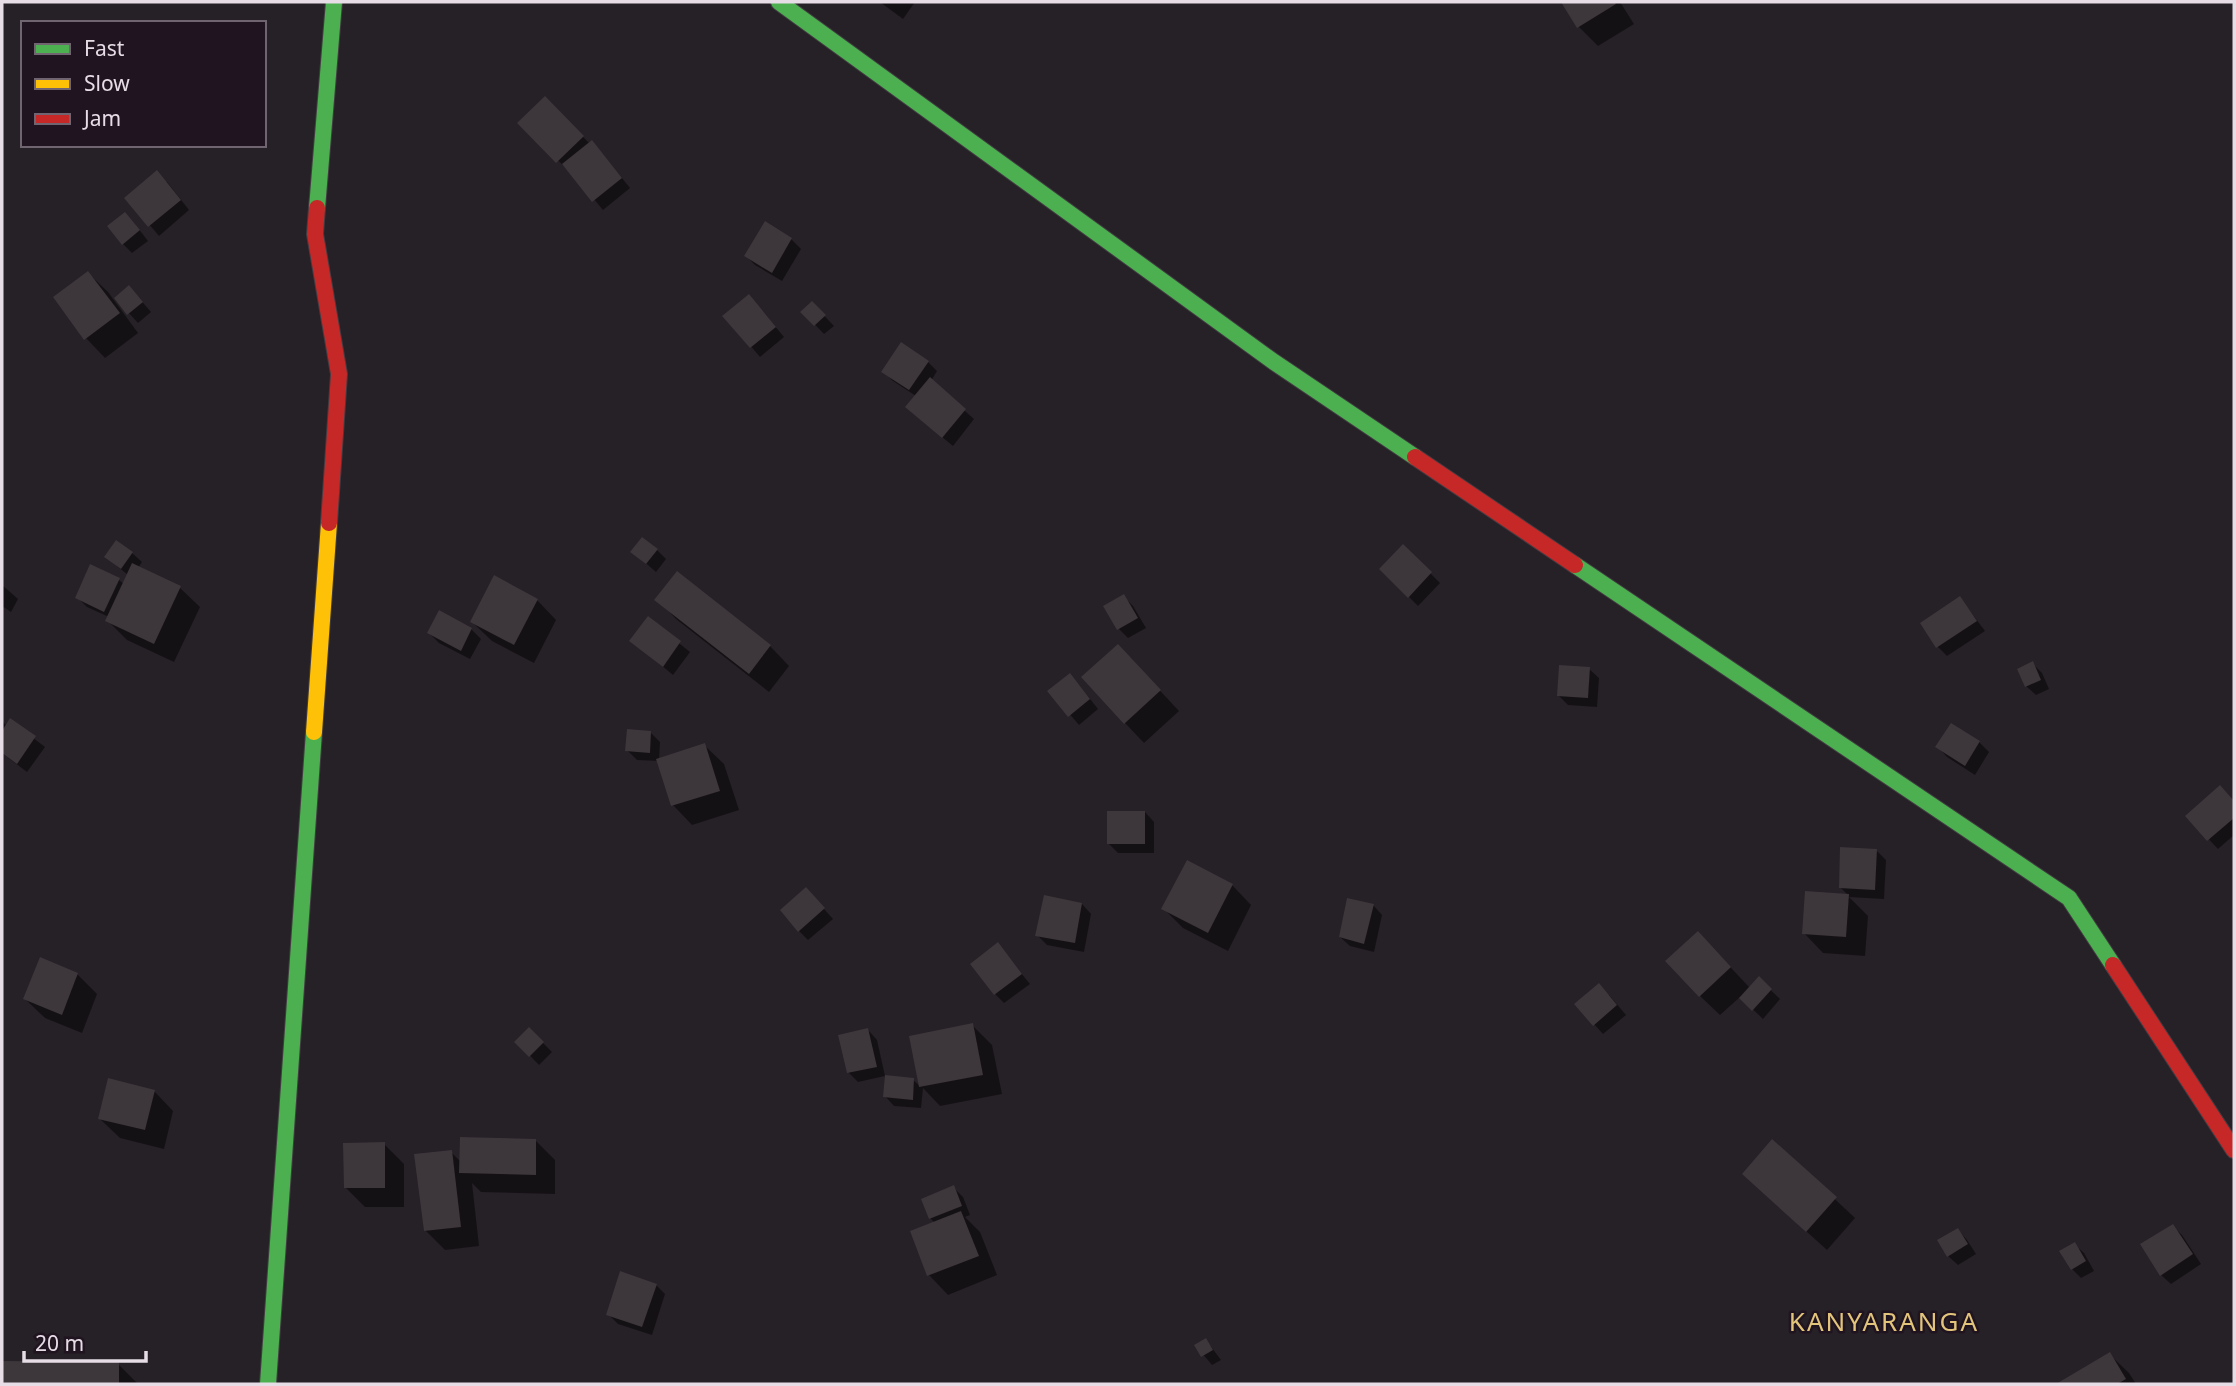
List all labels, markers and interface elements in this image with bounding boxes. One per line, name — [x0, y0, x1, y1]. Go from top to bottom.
legend — [21, 21, 266, 147]
text: Fast — [84, 34, 125, 62]
text: Slow — [84, 69, 130, 97]
text: Jam — [82, 104, 121, 132]
district label: KANYARANGA — [1789, 1303, 1979, 1339]
scale bar — [24, 1320, 147, 1364]
text: 20 m — [35, 1329, 84, 1357]

